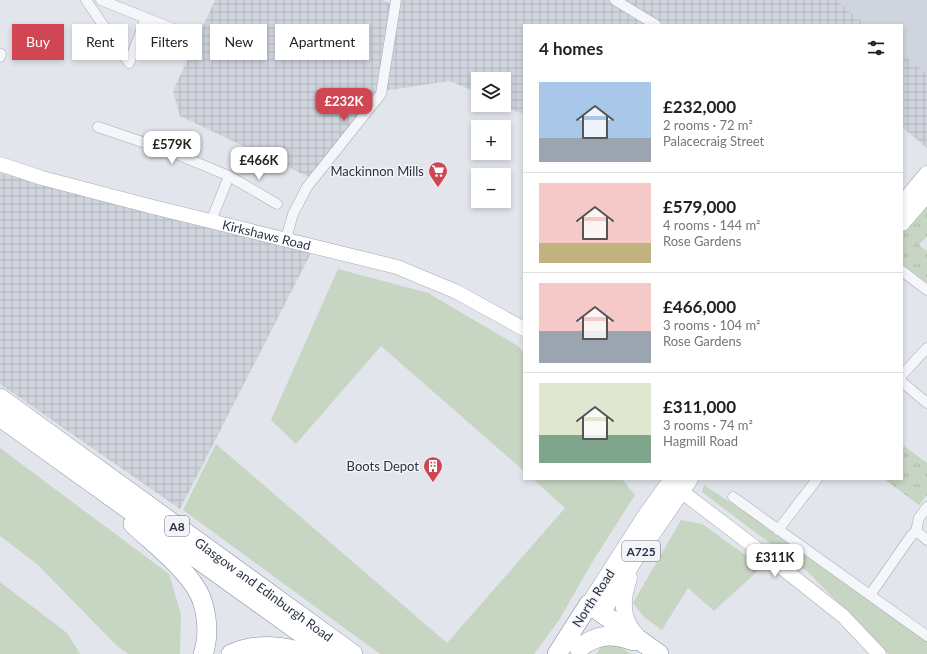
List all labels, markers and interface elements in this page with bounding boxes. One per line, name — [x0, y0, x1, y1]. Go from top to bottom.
chip: Buy — [12, 24, 64, 60]
chip: Rent — [72, 24, 128, 60]
chip: Filters — [136, 24, 202, 60]
chip: New — [210, 24, 267, 60]
chip: Apartment — [275, 24, 369, 60]
icon: filters — [865, 37, 887, 59]
text: 4 homes — [539, 38, 603, 59]
map controls — [471, 72, 511, 208]
button: layers — [471, 72, 511, 112]
pin: £232K — [316, 88, 372, 122]
text: £232K — [324, 93, 364, 109]
text: £232,000 — [663, 96, 736, 117]
icon: home — [571, 98, 619, 146]
text: 2 rooms · 72 m² — [663, 117, 753, 133]
button: + — [471, 120, 511, 160]
pin: £579K — [144, 131, 200, 165]
text: Palacecraig Street — [663, 133, 764, 149]
text: £579K — [152, 136, 192, 152]
pin: £466K — [231, 147, 287, 181]
text: £466K — [239, 152, 279, 168]
supermarket icon: Mackinnon Mills — [427, 160, 449, 188]
place label: Mackinnon Mills — [330, 163, 424, 179]
button: − — [471, 168, 511, 208]
text: £579,000 — [663, 196, 736, 217]
icon: home — [571, 199, 619, 247]
street label: Kirkshaws Road — [221, 216, 312, 254]
text: 4 rooms · 144 m² — [663, 217, 760, 233]
text: Rose Gardens — [663, 233, 741, 249]
text: £466,000 — [663, 296, 736, 317]
icon: home — [571, 299, 619, 347]
text: 3 rooms · 104 m² — [663, 317, 760, 333]
text: Rose Gardens — [663, 333, 741, 349]
text: £311,000 — [663, 396, 736, 417]
icon: home — [571, 399, 619, 447]
text: 3 rooms · 74 m² — [663, 417, 753, 433]
text: Hagmill Road — [663, 433, 738, 449]
building icon: Boots Depot — [422, 455, 444, 483]
place label: Boots Depot — [347, 458, 419, 474]
road number: A8 — [165, 516, 189, 536]
street label: Glasgow and Edinburgh Road — [192, 534, 336, 645]
road number: A725 — [622, 541, 660, 561]
pin: £311K — [747, 544, 803, 578]
text: £311K — [755, 549, 795, 565]
street label: North Road — [568, 566, 618, 630]

